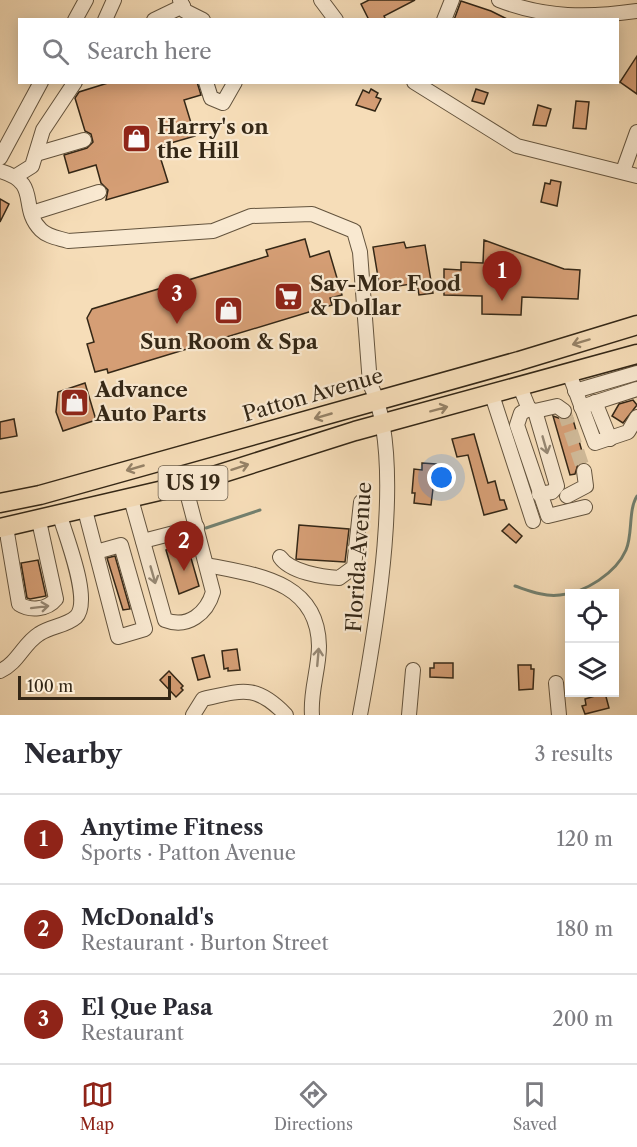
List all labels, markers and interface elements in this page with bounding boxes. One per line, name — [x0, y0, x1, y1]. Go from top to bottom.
search box — [18, 18, 619, 84]
icon: search — [39, 35, 72, 68]
text: Search here — [87, 38, 212, 65]
place label: Harry's on the Hill — [157, 114, 269, 163]
shop icon: Harry's on the Hill — [120, 123, 152, 155]
pin: 1 — [482, 252, 522, 301]
place label: Sav-Mor Food & Dollar — [310, 271, 461, 320]
pin: 3 — [158, 274, 196, 324]
supermarket icon: Sav-Mor Food & Dollar — [273, 280, 305, 312]
shop icon: Sun Room & Spa — [213, 295, 245, 327]
place label: Sun Room & Spa — [140, 329, 319, 354]
one-way arrow — [572, 337, 591, 348]
street label: Patton Avenue — [240, 363, 386, 427]
place label: Advance Auto Parts — [94, 377, 206, 426]
shop icon: Advance Auto Parts — [58, 386, 90, 418]
one-way arrow — [429, 403, 448, 414]
one-way arrow — [313, 411, 332, 423]
one-way arrow — [540, 435, 551, 454]
one-way arrow — [230, 461, 249, 472]
one-way arrow — [126, 463, 145, 475]
your location — [427, 463, 456, 492]
road number: US 19 — [158, 466, 228, 500]
street label: Florida Avenue — [341, 481, 376, 633]
pin: 2 — [164, 522, 204, 571]
one-way arrow — [147, 565, 159, 584]
map controls — [565, 589, 619, 697]
button: locate — [565, 589, 619, 643]
one-way arrow — [30, 601, 50, 612]
button: layers — [565, 643, 619, 697]
one-way arrow — [313, 648, 324, 668]
scale bar — [18, 673, 171, 700]
text: 100 m — [27, 676, 73, 696]
text: Nearby — [24, 738, 122, 770]
text: 3 results — [535, 742, 613, 766]
text: Anytime Fitness — [81, 814, 264, 841]
text: 1 — [39, 827, 48, 851]
text: 120 m — [556, 827, 613, 851]
text: Sports · Patton Avenue — [81, 841, 296, 865]
text: McDonald's — [81, 904, 214, 931]
text: 2 — [38, 917, 49, 941]
text: 180 m — [556, 917, 613, 941]
text: Restaurant · Burton Street — [81, 931, 329, 955]
text: El Que Pasa — [81, 994, 213, 1021]
text: 3 — [38, 1007, 49, 1031]
text: 200 m — [552, 1007, 613, 1031]
text: Restaurant — [81, 1021, 184, 1045]
tab: Map — [80, 1078, 114, 1134]
tab: Directions — [274, 1078, 353, 1134]
tab: Saved — [513, 1078, 557, 1134]

